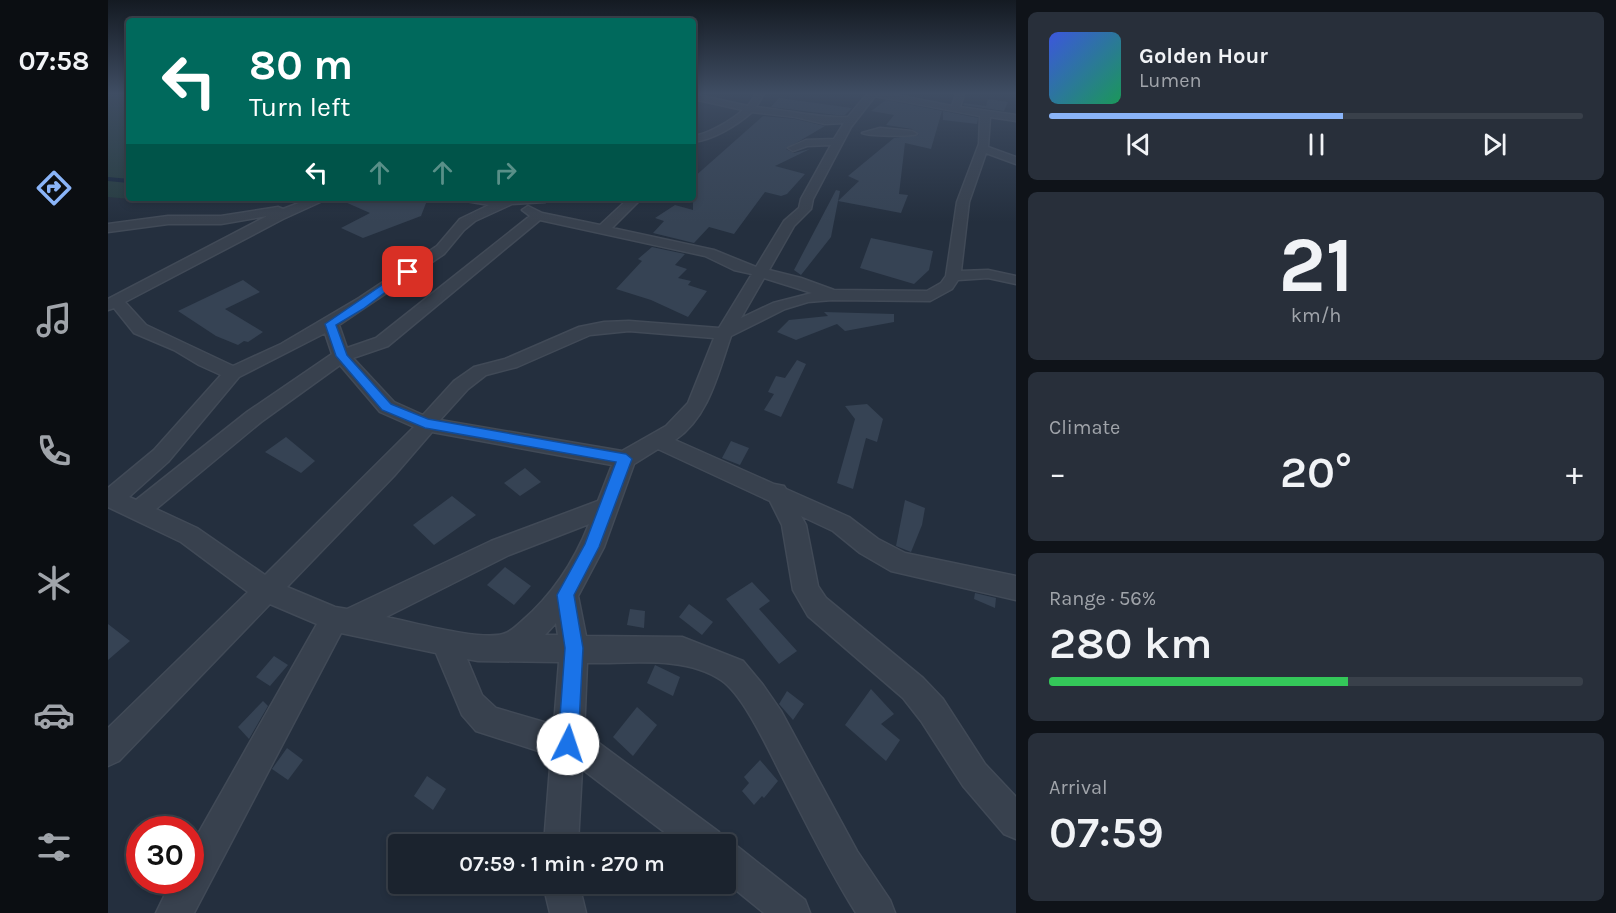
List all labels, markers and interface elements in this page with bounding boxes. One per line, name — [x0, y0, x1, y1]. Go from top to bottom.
text: 80 m — [249, 40, 353, 90]
icon: left — [150, 42, 228, 120]
text: Golden Hour — [1139, 43, 1268, 69]
text: 07:58 — [19, 45, 89, 77]
text: Lumen — [1139, 69, 1202, 92]
text: Turn left — [249, 91, 350, 123]
icon: previous — [1122, 128, 1155, 161]
icon: pause — [1300, 128, 1333, 161]
icon: next — [1478, 128, 1511, 161]
icon: left — [300, 156, 333, 189]
icon: ahead — [363, 156, 396, 189]
icon: ahead — [426, 156, 459, 189]
icon: right — [489, 156, 522, 189]
icon: directions — [33, 167, 75, 209]
text: 21 — [1279, 219, 1354, 311]
pin — [382, 246, 433, 297]
icon: arrive — [391, 255, 424, 288]
icon: music — [33, 299, 75, 341]
text: km/h — [1291, 304, 1341, 327]
text: Climate — [1049, 416, 1120, 439]
icon: phone — [33, 430, 75, 472]
text: 20° — [1280, 446, 1352, 498]
text: − — [1049, 454, 1066, 492]
text: + — [1566, 454, 1583, 492]
icon: climate — [33, 562, 75, 604]
text: Range · 56% — [1049, 587, 1156, 610]
text: 280 km — [1049, 617, 1213, 669]
icon: car — [33, 694, 75, 736]
position arrow — [536, 712, 600, 776]
text: Arrival — [1049, 776, 1108, 799]
text: 07:59 — [1049, 806, 1164, 858]
speed limit sign: 30 — [126, 816, 204, 894]
icon: filters — [33, 826, 75, 868]
text: 07:59 · 1 min · 270 m — [459, 851, 665, 877]

